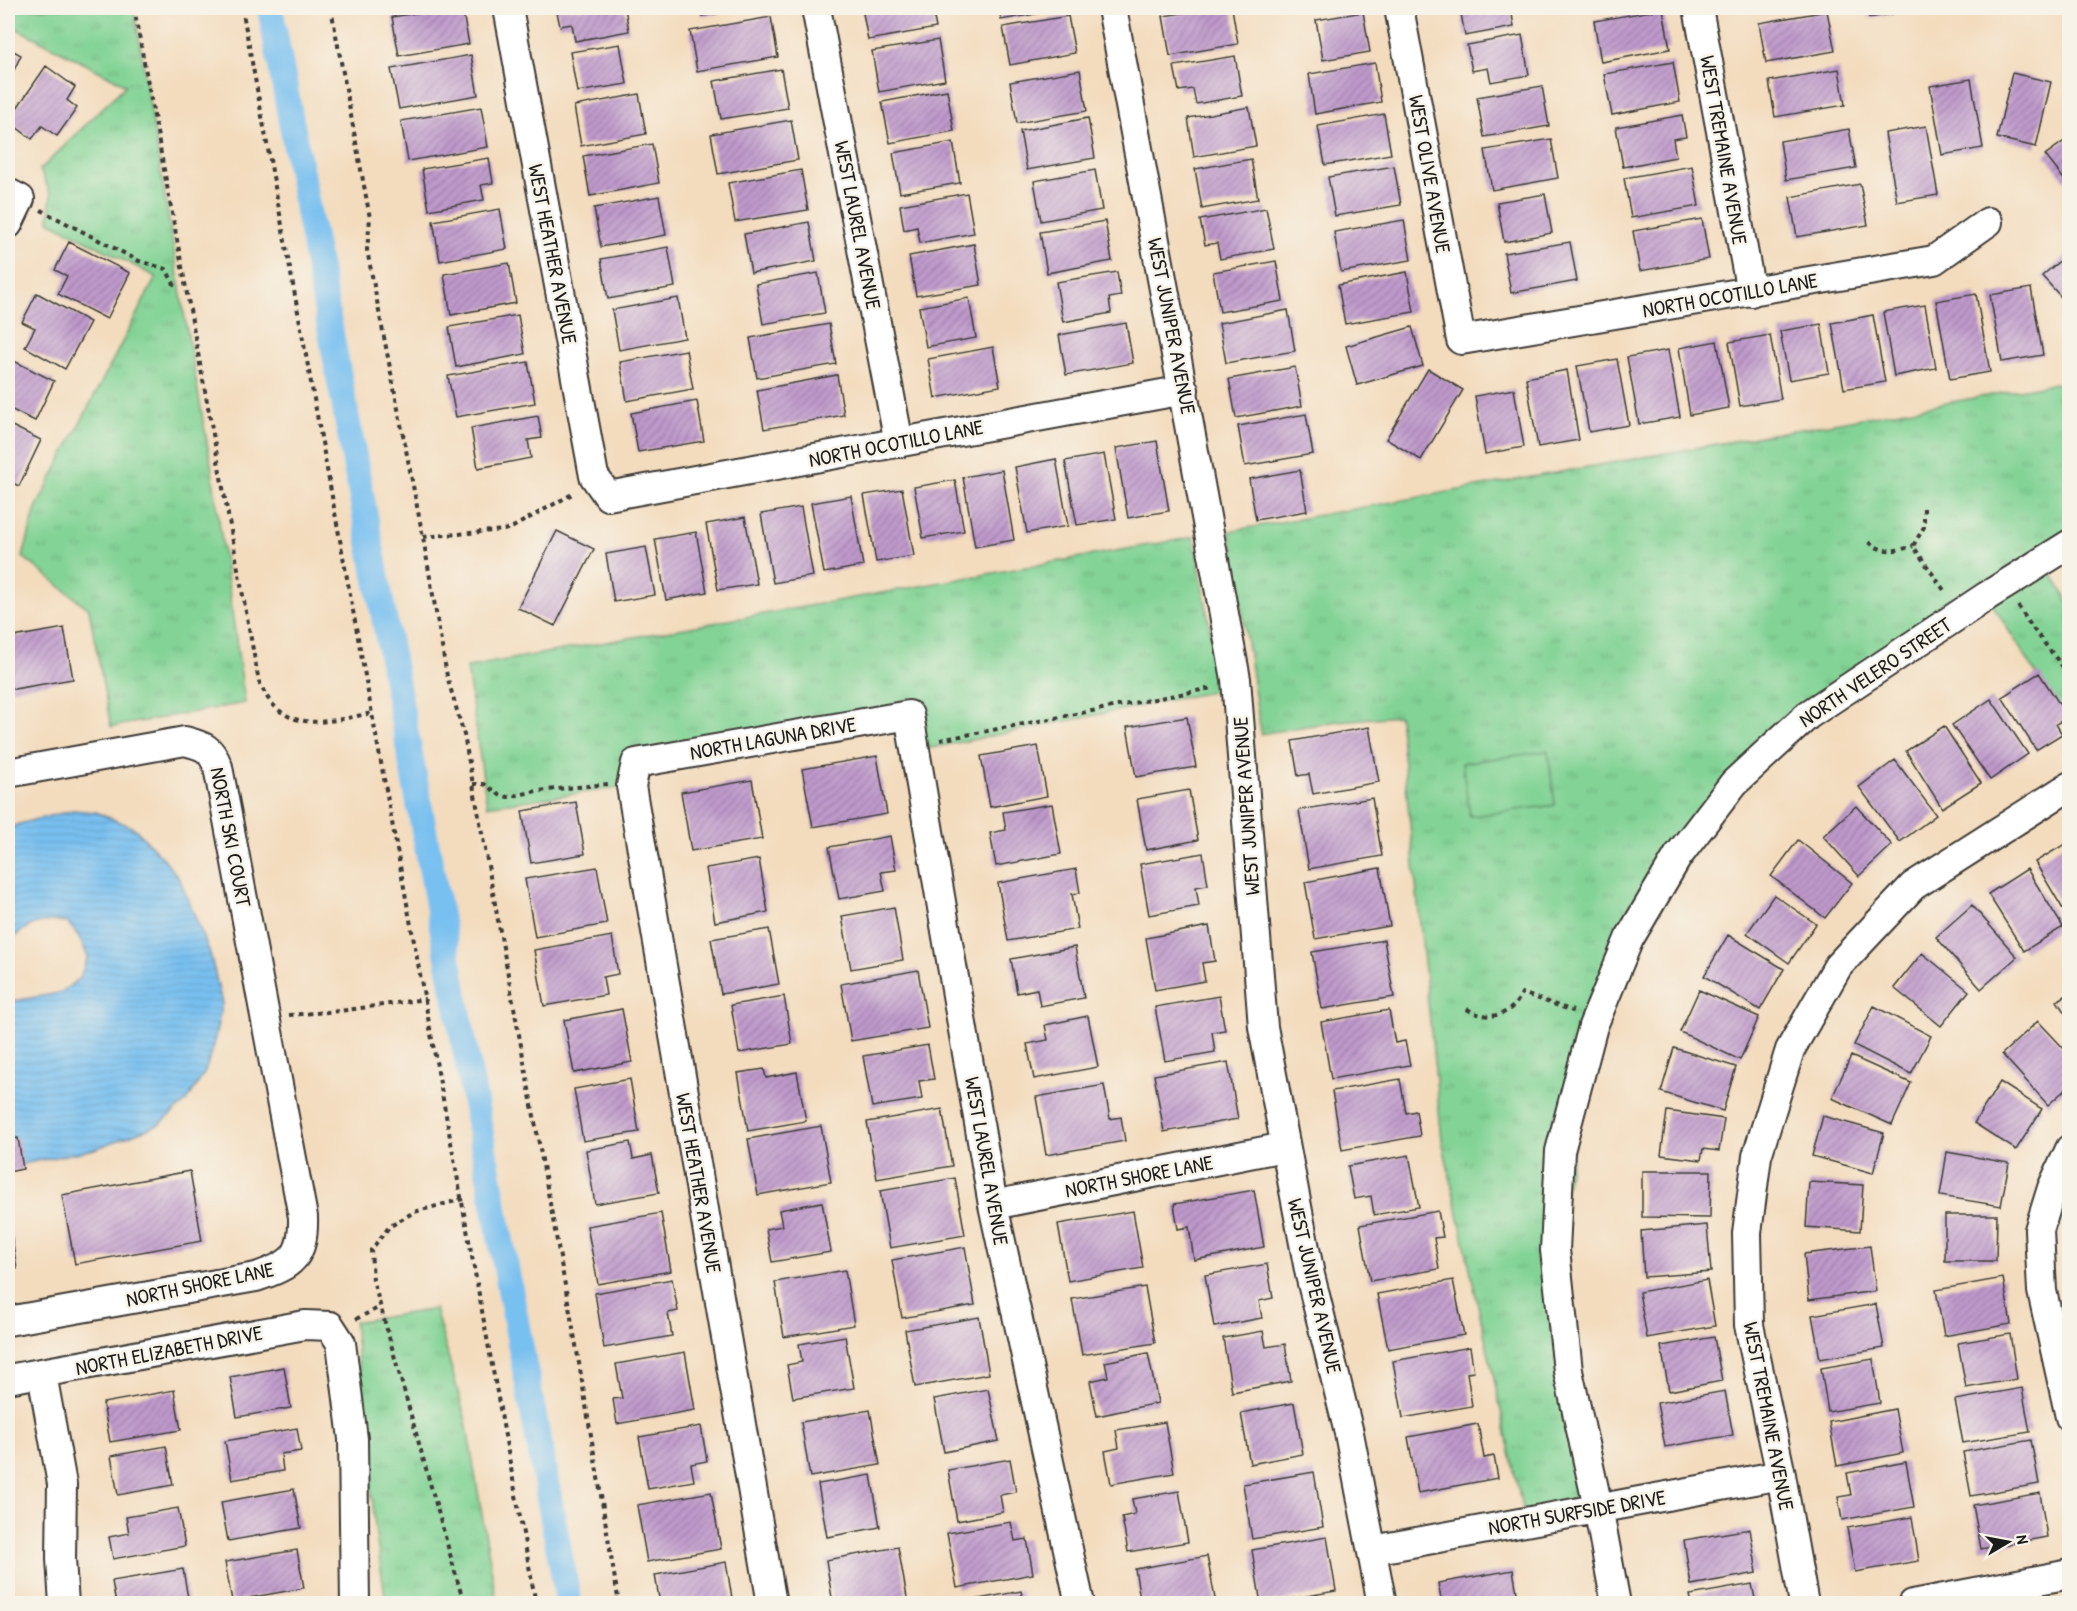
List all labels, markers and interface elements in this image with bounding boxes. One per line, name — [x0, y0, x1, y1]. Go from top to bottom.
street label: WEST TREMAINE AVENUE — [1693, 53, 1755, 247]
street label: WEST OLIVE AVENUE — [1402, 93, 1458, 255]
street label: WEST LAUREL AVENUE — [827, 138, 889, 312]
street label: WEST HEATHER AVENUE — [521, 162, 585, 346]
street label: WEST JUNIPER AVENUE — [1141, 235, 1203, 417]
street label: NORTH OCOTILLO LANE — [1640, 265, 1820, 325]
street label: NORTH OCOTILLO LANE — [806, 412, 986, 474]
street label: NORTH VELERO STREET — [1793, 609, 1958, 734]
street label: NORTH LAGUNA DRIVE — [688, 709, 858, 767]
street label: WEST JUNIPER AVENUE — [1225, 716, 1267, 896]
street label: NORTH SKI COURT — [203, 765, 259, 910]
street label: WEST LAUREL AVENUE — [958, 1074, 1016, 1248]
street label: WEST HEATHER AVENUE — [669, 1091, 729, 1275]
street label: NORTH SHORE LANE — [1063, 1147, 1215, 1205]
street label: WEST JUNIPER AVENUE — [1281, 1196, 1349, 1376]
street label: NORTH SHORE LANE — [124, 1254, 276, 1314]
street label: NORTH ELIZABETH DRIVE — [73, 1318, 265, 1382]
street label: WEST TREMAINE AVENUE — [1736, 1319, 1802, 1513]
street label: NORTH SURFSIDE DRIVE — [1486, 1482, 1668, 1542]
north arrow — [1978, 1512, 2038, 1572]
text: N — [2011, 1533, 2034, 1546]

